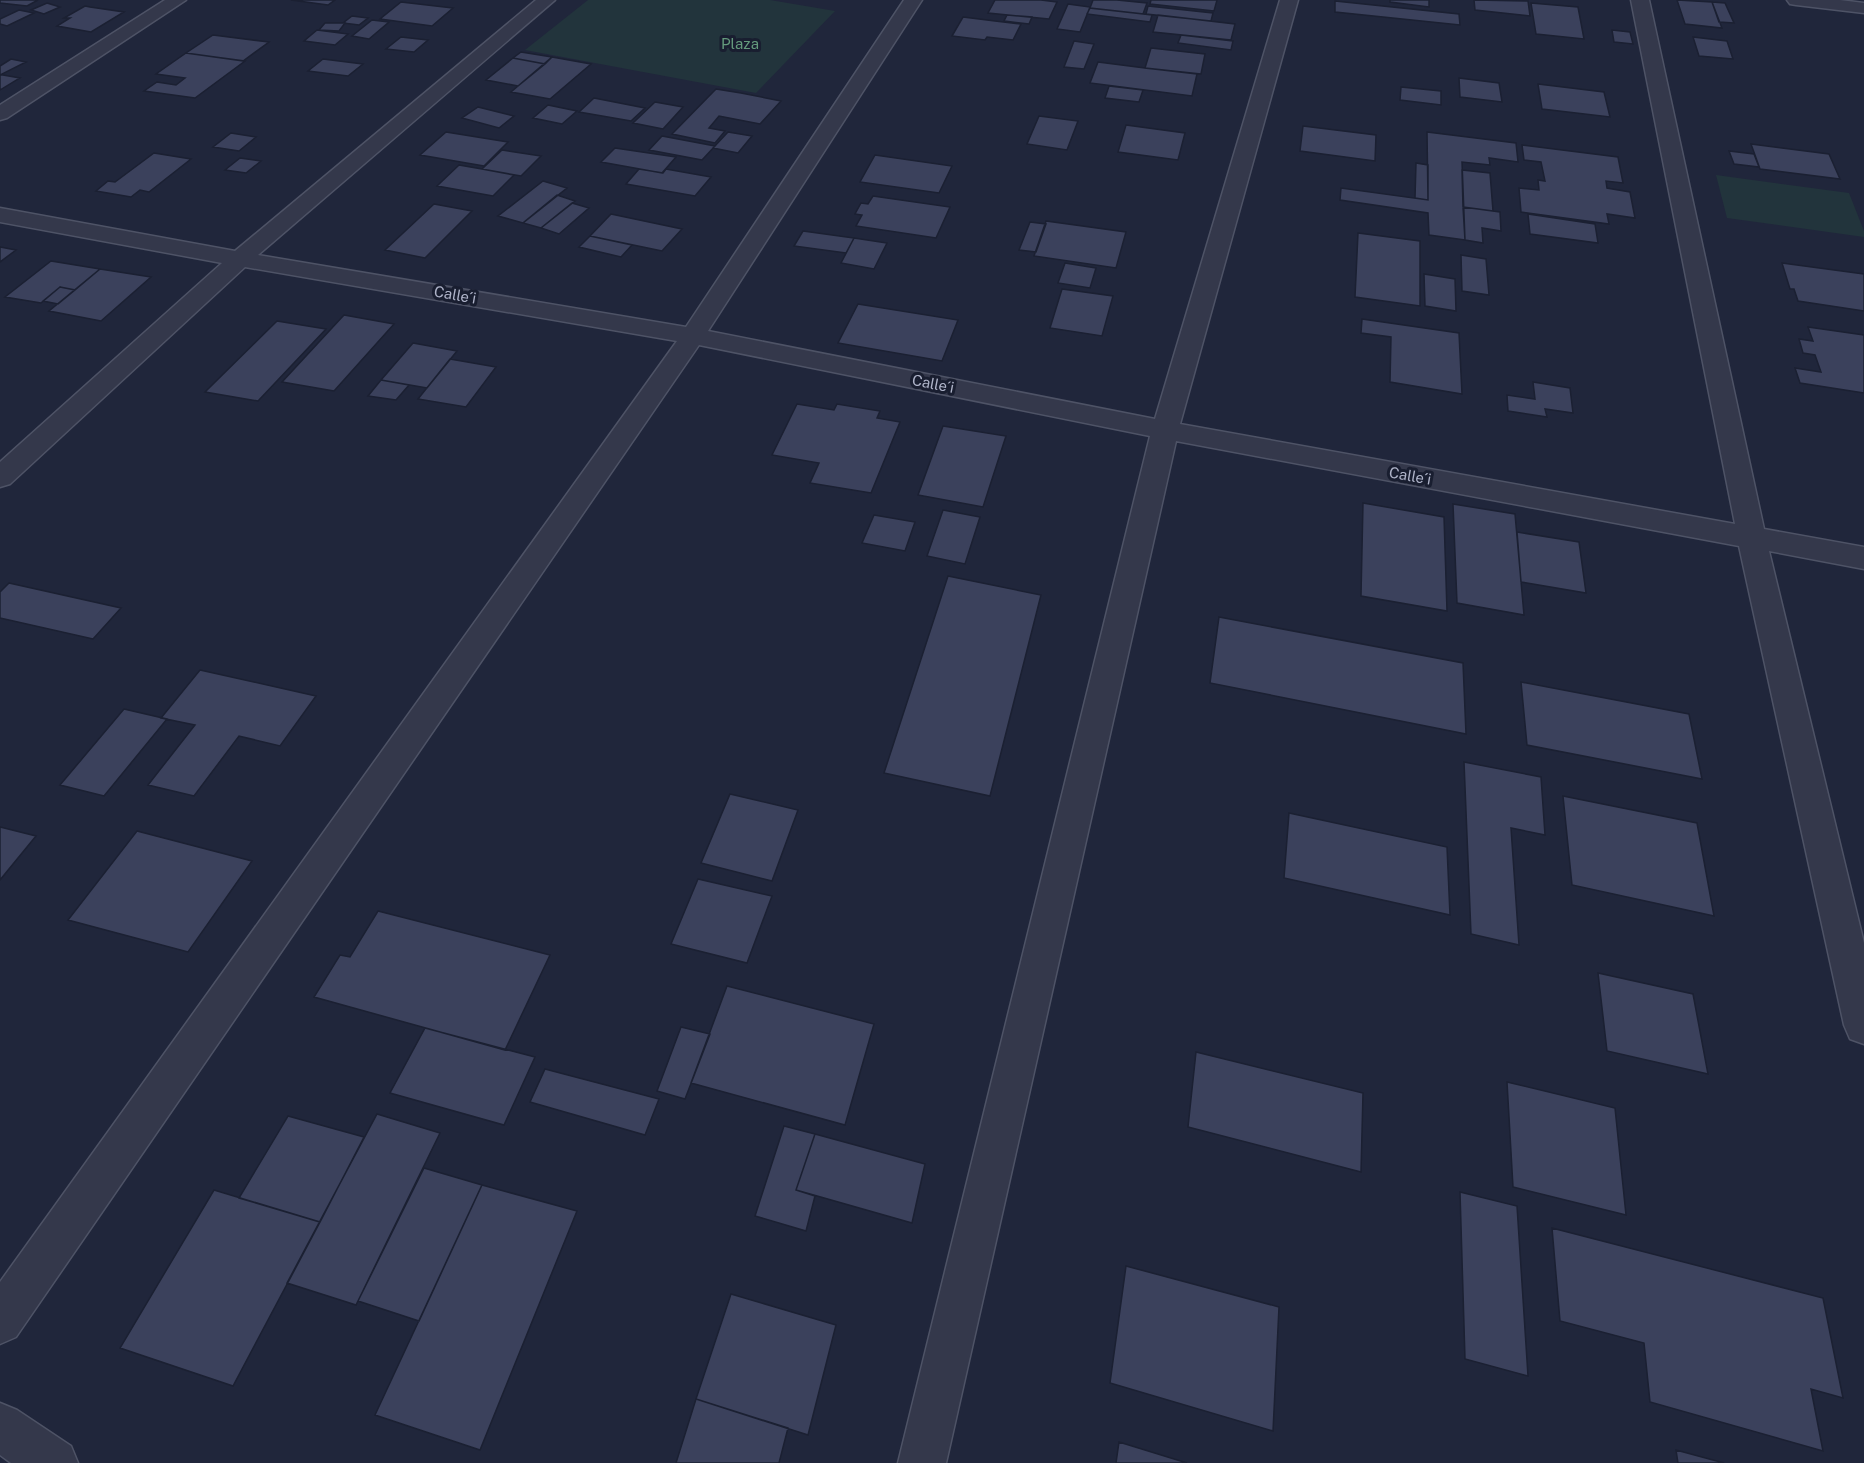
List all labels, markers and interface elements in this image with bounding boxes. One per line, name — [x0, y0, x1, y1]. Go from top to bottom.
park label: Plaza — [721, 35, 759, 52]
street label: Calle´i — [433, 282, 477, 307]
street label: Calle´i — [911, 371, 956, 396]
street label: Calle´i — [1388, 463, 1432, 488]

